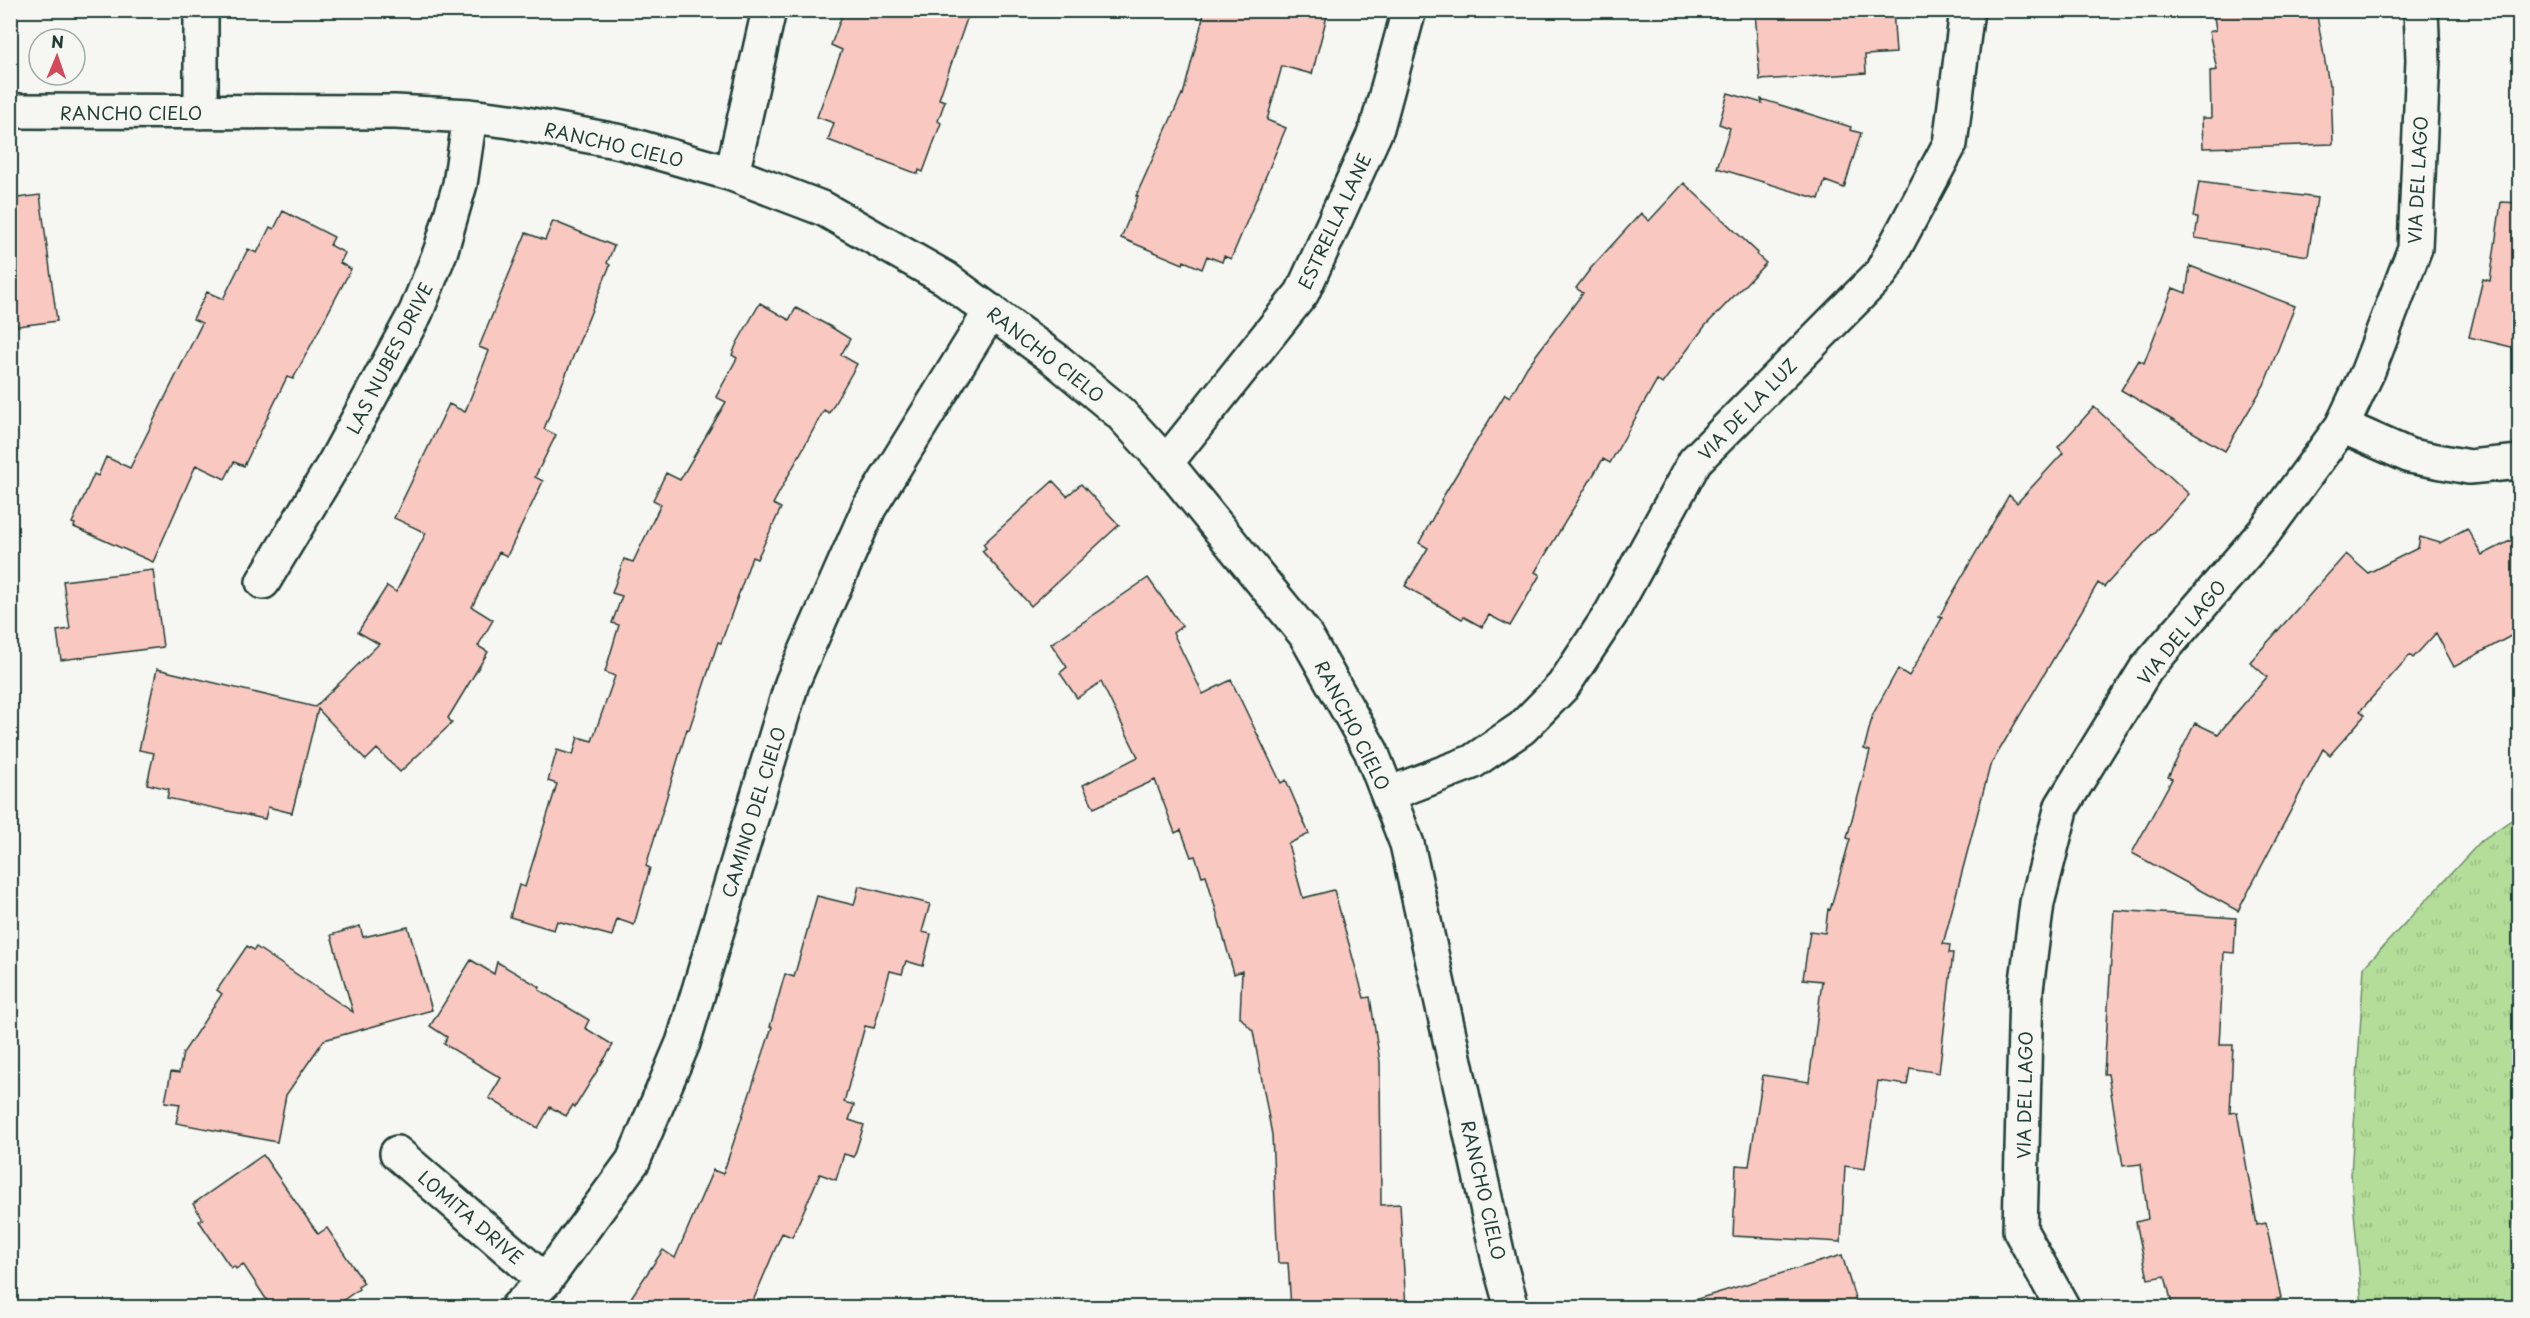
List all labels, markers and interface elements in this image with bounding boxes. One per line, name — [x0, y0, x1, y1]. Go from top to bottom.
north arrow — [27, 27, 87, 87]
text: N — [51, 29, 64, 53]
street label: RANCHO CIELO — [60, 99, 202, 126]
street label: RANCHO CIELO — [542, 115, 686, 173]
street label: VIA DEL LAGO — [2400, 115, 2434, 245]
street label: ESTRELLA LANE — [1291, 149, 1377, 293]
street label: LAS NUBES DRIVE — [339, 278, 439, 438]
street label: RANCHO CIELO — [982, 300, 1110, 408]
street label: VIA DE LA LUZ — [1691, 352, 1803, 466]
street label: VIA DEL LAGO — [2130, 574, 2232, 690]
street label: RANCHO CIELO — [1309, 655, 1397, 795]
street label: CAMINO DEL CIELO — [714, 723, 792, 901]
street label: VIA DEL LAGO — [2009, 1031, 2039, 1159]
street label: RANCHO CIELO — [1455, 1118, 1513, 1262]
street label: LOMITA DRIVE — [413, 1164, 529, 1270]

